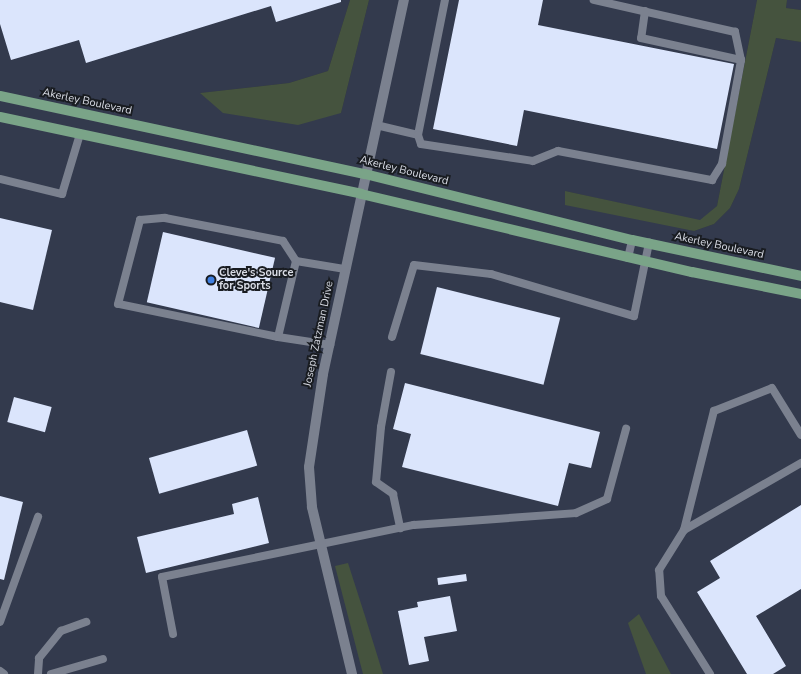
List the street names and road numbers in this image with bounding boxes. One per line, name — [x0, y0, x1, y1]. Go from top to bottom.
street label: Akerley Boulevard — [41, 86, 133, 118]
street label: Akerley Boulevard — [358, 154, 450, 188]
street label: Akerley Boulevard — [673, 230, 765, 262]
street label: Joseph Zatzman Drive — [301, 280, 337, 388]

